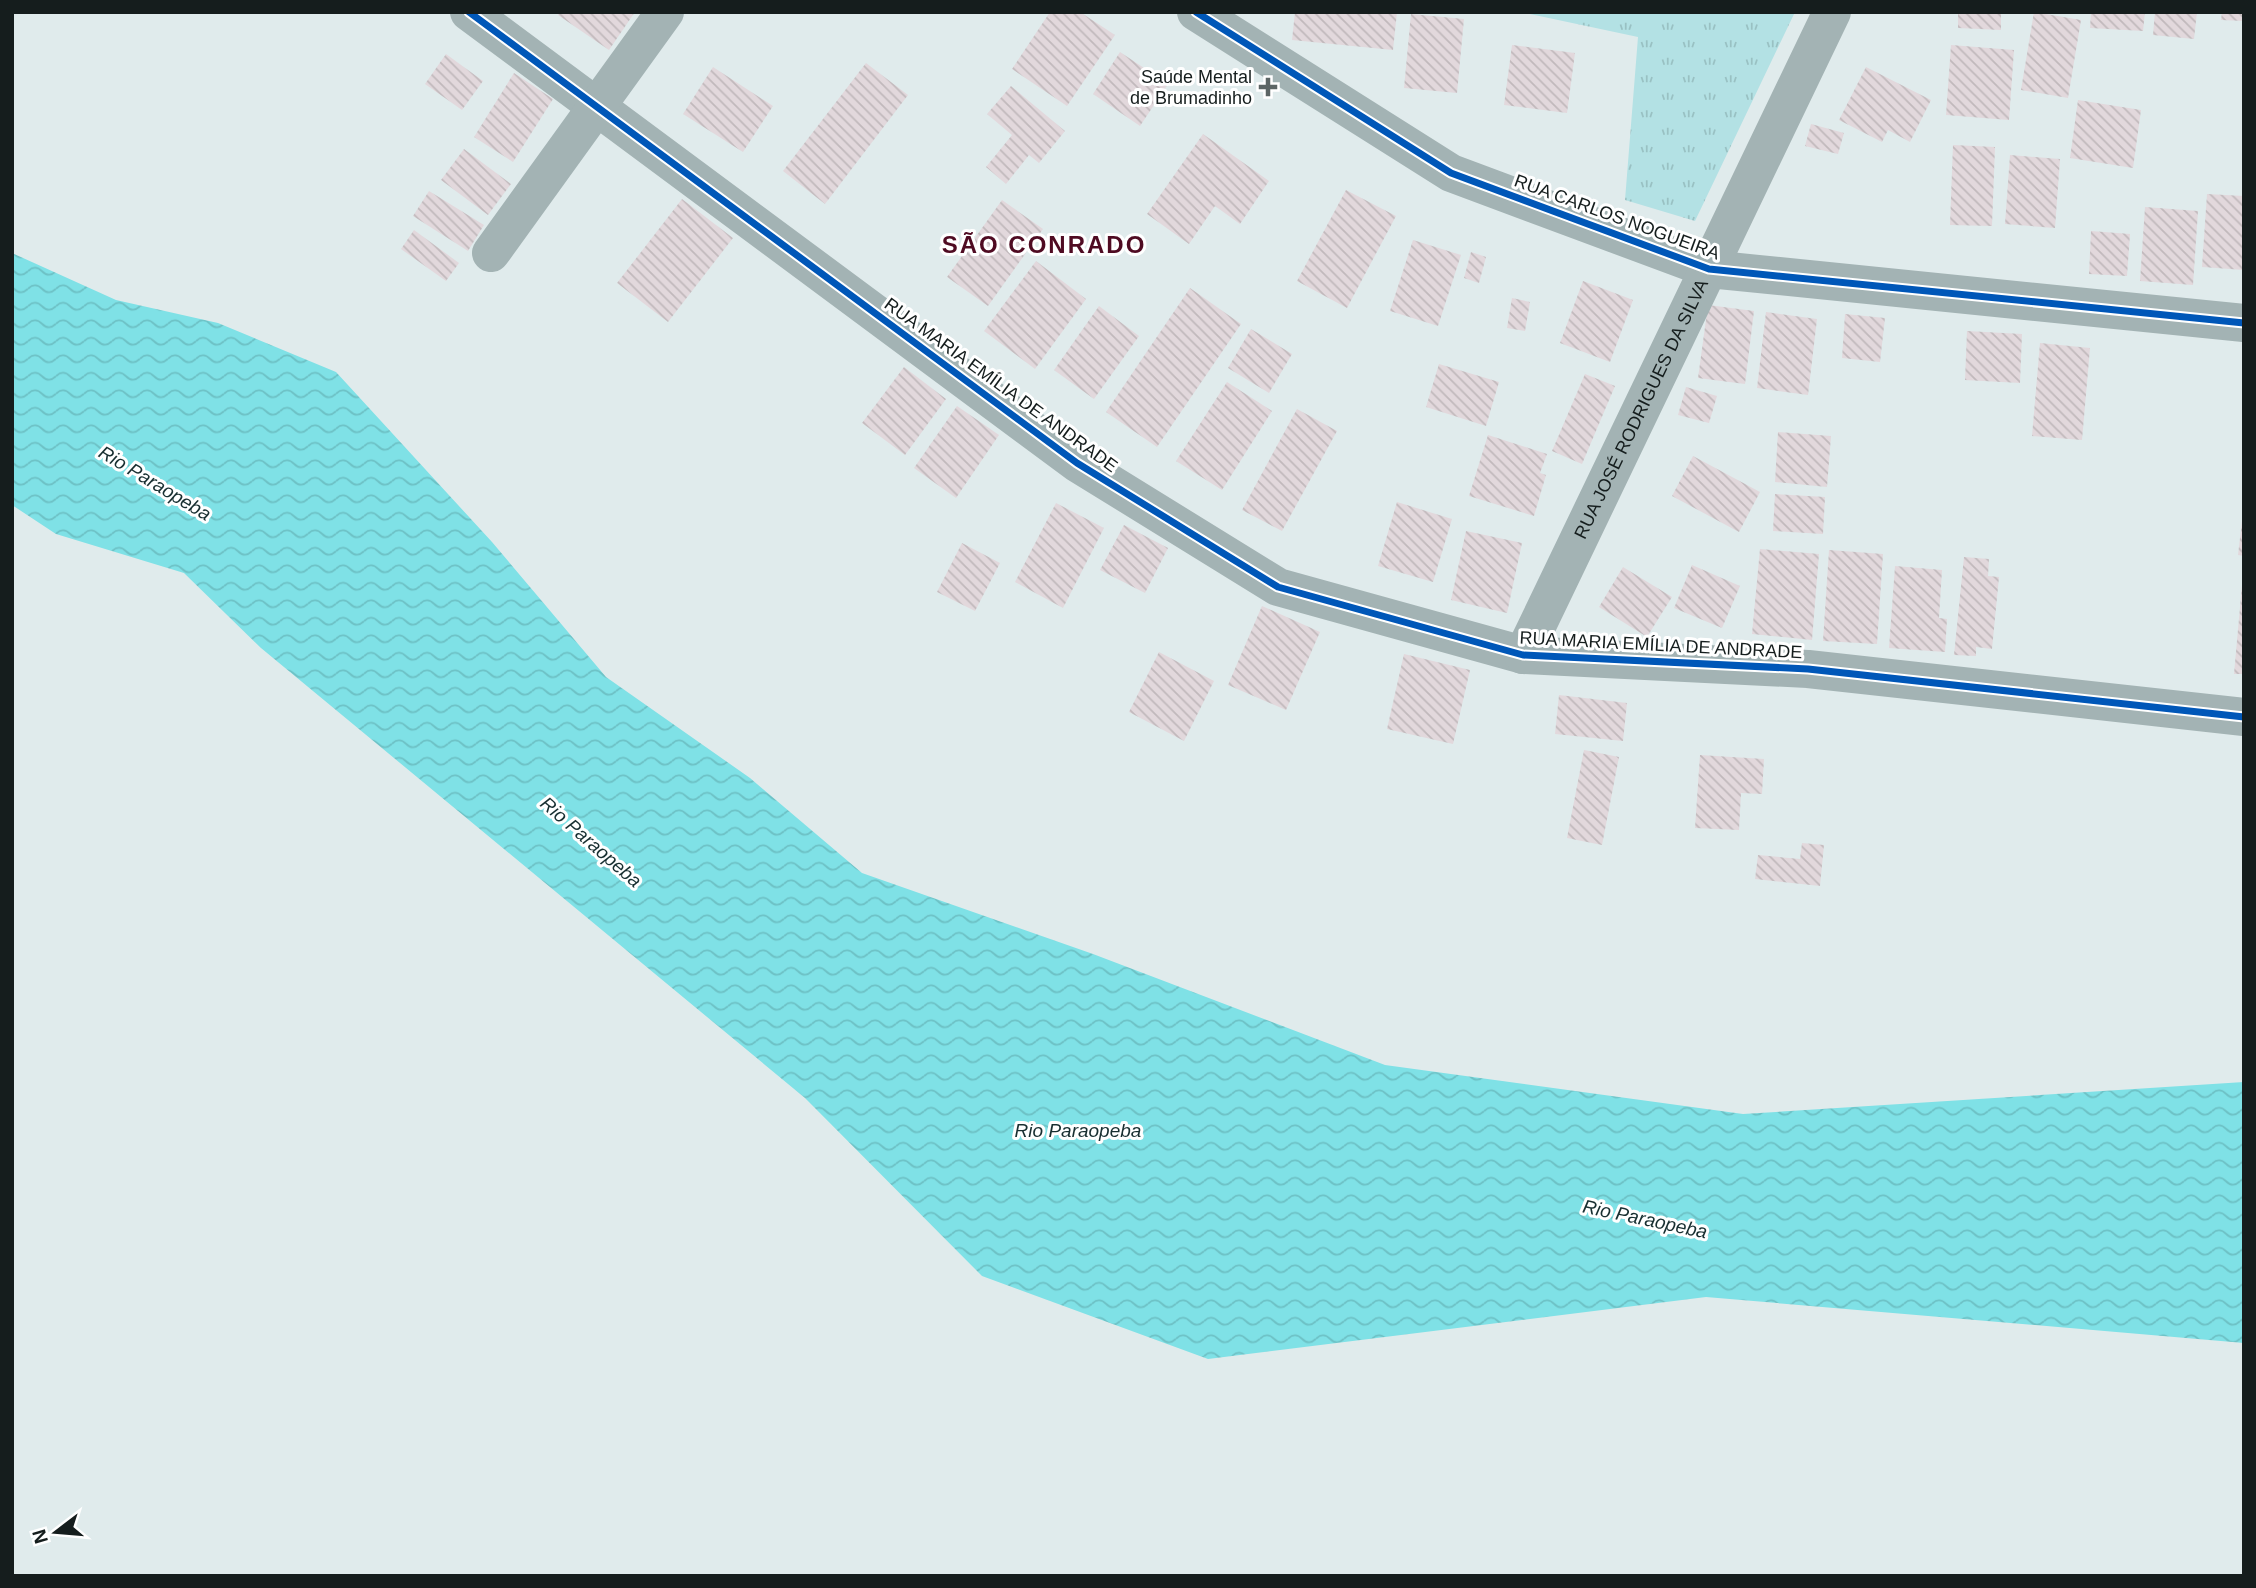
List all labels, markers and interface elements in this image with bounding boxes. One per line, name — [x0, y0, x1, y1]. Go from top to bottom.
place label: Saúde Mental de Brumadinho — [1130, 67, 1252, 108]
marker: Saúde Mental de Brumadinho — [1258, 77, 1278, 97]
street label: RUA CARLOS NOGUEIRA — [1512, 170, 1722, 264]
district label: SÃO CONRADO — [942, 231, 1146, 258]
street label: RUA JOSÉ RODRIGUES DA SILVA — [1570, 276, 1712, 542]
street label: RUA MARIA EMÍLIA DE ANDRADE — [881, 294, 1121, 476]
water label: Rio Paraopeba — [95, 441, 215, 525]
street label: RUA MARIA EMÍLIA DE ANDRADE — [1519, 628, 1803, 662]
water label: Rio Paraopeba — [536, 792, 646, 892]
water label: Rio Paraopeba — [1015, 1120, 1141, 1141]
water label: Rio Paraopeba — [1581, 1196, 1709, 1242]
north arrow — [21, 1497, 91, 1567]
text: N — [28, 1527, 52, 1546]

